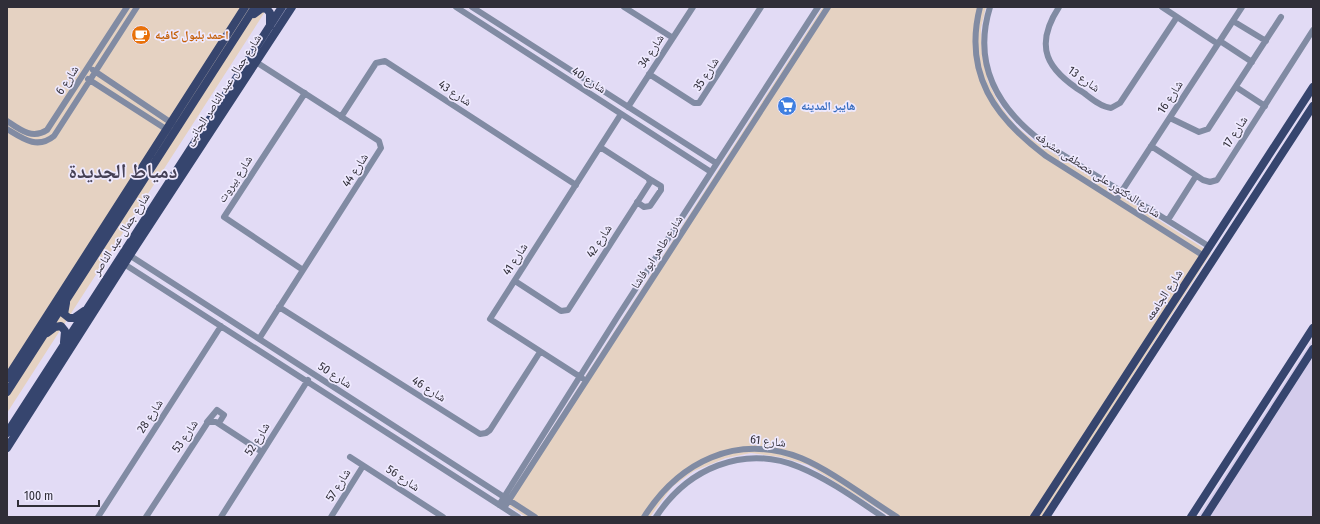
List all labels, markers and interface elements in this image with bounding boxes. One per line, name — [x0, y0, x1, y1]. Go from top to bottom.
cafe icon: احمد بلبول كافيه — [130, 24, 152, 46]
place label: احمد بلبول كافيه — [155, 28, 229, 43]
street label: شارع جمال عبد الناصر الجانبى — [182, 32, 265, 149]
street label: شارع 34 — [635, 32, 668, 71]
street label: شارع 35 — [690, 55, 723, 94]
street label: شارع 6 — [53, 63, 82, 98]
street label: شارع 13 — [1065, 63, 1103, 96]
street label: شارع 40 — [569, 64, 609, 97]
street label: شارع 43 — [435, 77, 474, 110]
street label: شارع 16 — [1154, 78, 1187, 117]
supermarket icon: هايبر المدينه — [776, 95, 798, 117]
place label: هايبر المدينه — [801, 99, 856, 113]
street label: شارع 17 — [1220, 113, 1251, 151]
street label: شارع الدكتور على مصطفى مشرفه — [1032, 129, 1163, 222]
street label: شارع 44 — [339, 150, 372, 190]
street label: شارع بيروت — [215, 153, 256, 206]
district label: دمياط الجديدة — [68, 159, 178, 183]
street label: شارع جمال عبد الناصر — [89, 190, 154, 279]
street label: شارع طاهر ابو فاشا — [628, 213, 687, 292]
street label: شارع 42 — [583, 222, 616, 261]
street label: شارع 41 — [499, 240, 531, 278]
street label: شارع الجامعه — [1142, 267, 1187, 324]
street label: شارع 50 — [315, 359, 355, 392]
street label: شارع 46 — [409, 373, 449, 406]
street label: شارع 28 — [134, 397, 167, 436]
street label: شارع 53 — [169, 417, 202, 456]
street label: شارع 52 — [241, 420, 273, 459]
street label: شارع 61 — [749, 432, 787, 451]
street label: شارع 56 — [383, 462, 422, 495]
street label: شارع 57 — [323, 466, 354, 504]
scale bar — [18, 482, 99, 508]
text: 100 m — [24, 489, 53, 503]

